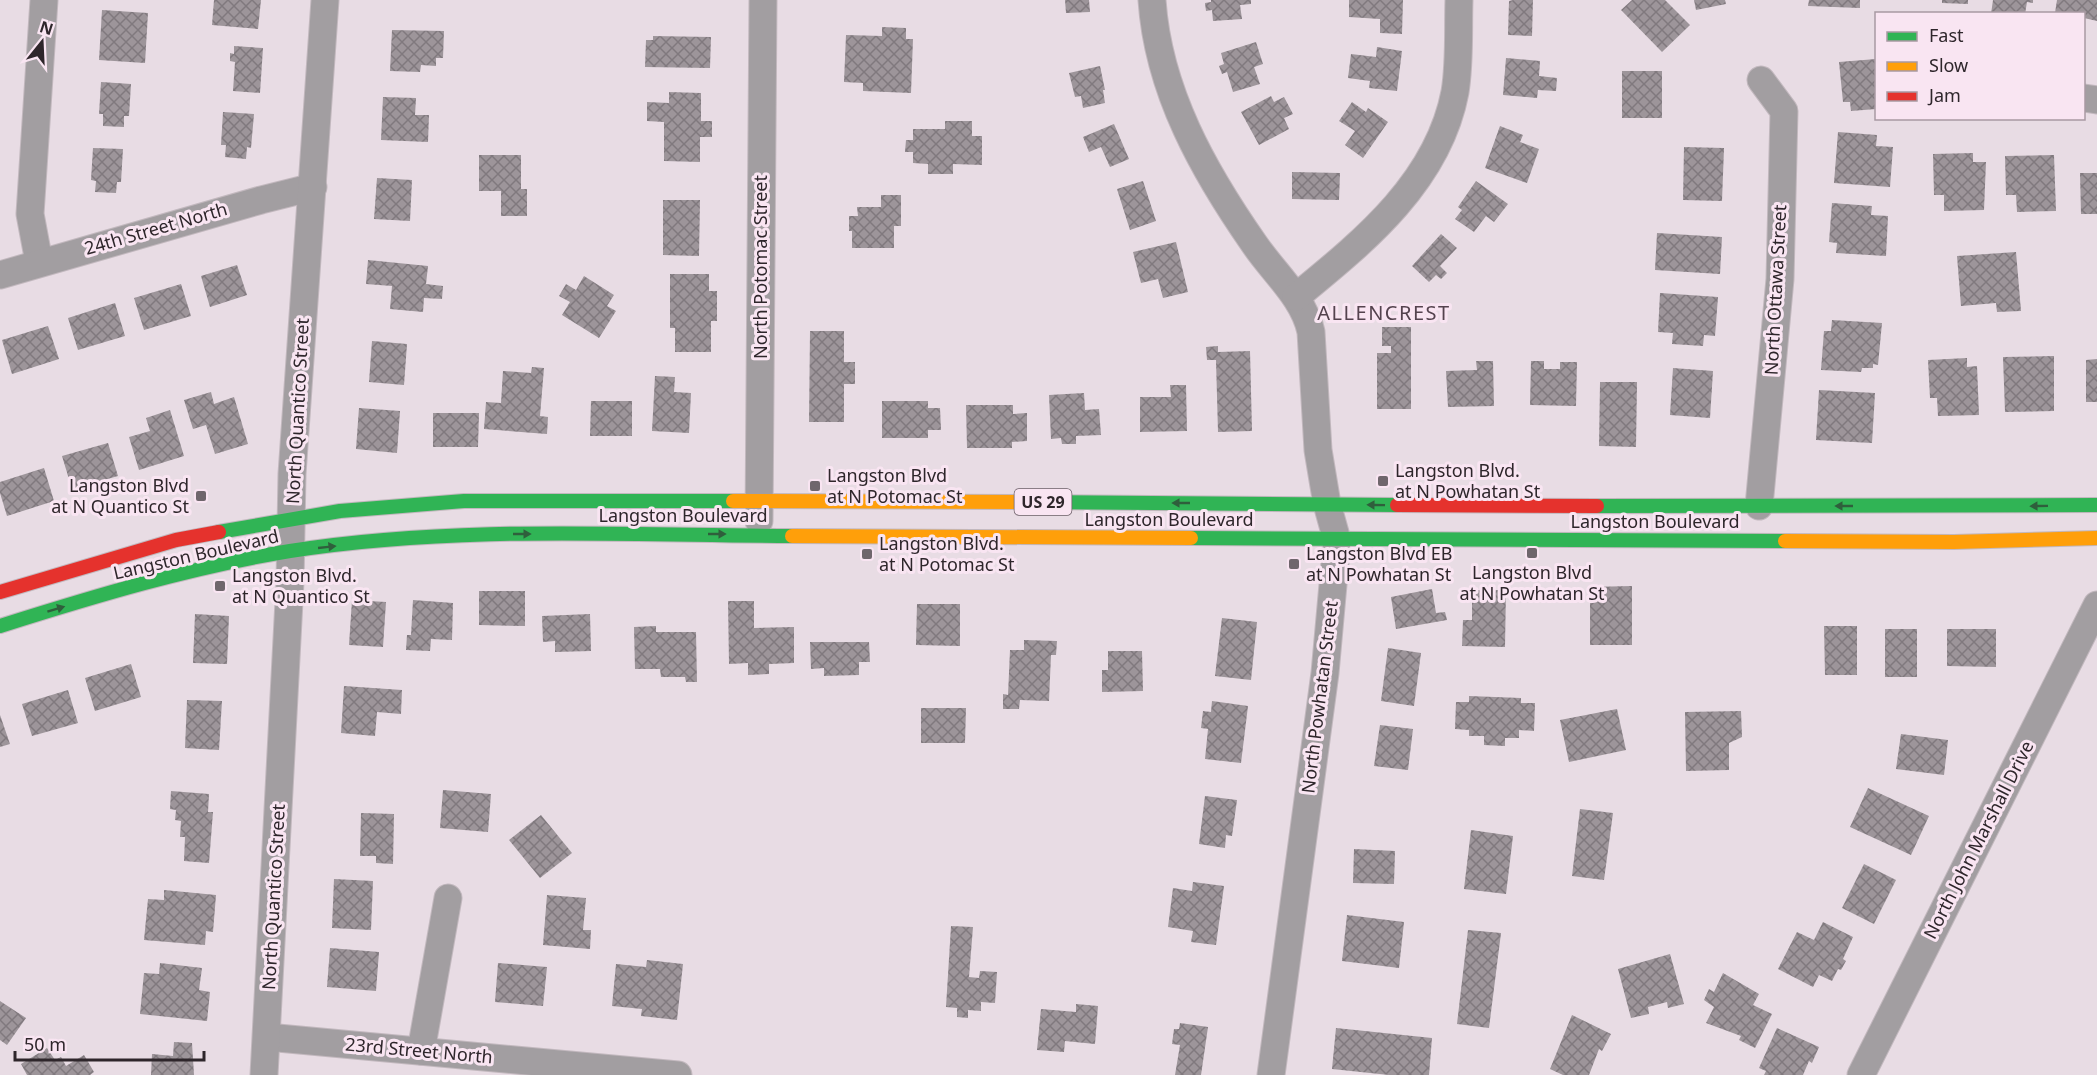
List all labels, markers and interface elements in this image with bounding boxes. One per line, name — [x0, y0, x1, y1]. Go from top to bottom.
north arrow — [12, 12, 72, 72]
legend — [1875, 12, 2085, 120]
text: N — [37, 15, 56, 40]
text: Fast — [1929, 23, 1964, 47]
text: Slow — [1929, 53, 1968, 77]
text: Jam — [1927, 83, 1961, 107]
street label: North Potomac Street — [748, 175, 772, 359]
street label: 24th Street North — [82, 196, 230, 260]
street label: North Ottawa Street — [1759, 204, 1791, 376]
district label: ALLENCREST — [1317, 299, 1451, 326]
street label: North Quantico Street — [280, 317, 314, 505]
place label: Langston Blvd. at N Powhatan St — [1395, 458, 1541, 503]
place label: Langston Blvd at N Potomac St — [827, 463, 963, 508]
place label: Langston Blvd at N Quantico St — [51, 473, 189, 518]
marker: Langston Blvd. at N Powhatan St — [1376, 474, 1390, 488]
marker: Langston Blvd at N Potomac St — [808, 479, 822, 493]
marker: Langston Blvd at N Quantico St — [194, 489, 208, 503]
road number: US 29 — [1014, 489, 1072, 515]
one-way arrow — [1171, 498, 1190, 508]
one-way arrow — [1366, 500, 1385, 510]
one-way arrow — [1834, 501, 1853, 511]
one-way arrow — [2029, 501, 2048, 511]
street label: Langston Boulevard — [598, 503, 768, 527]
street label: Langston Boulevard — [1084, 507, 1254, 531]
street label: Langston Boulevard — [1570, 509, 1740, 533]
street label: Langston Boulevard — [111, 523, 281, 585]
one-way arrow — [512, 529, 531, 539]
one-way arrow — [707, 529, 726, 539]
place label: Langston Blvd. at N Potomac St — [879, 531, 1015, 576]
place label: Langston Blvd EB at N Powhatan St — [1306, 541, 1452, 586]
one-way arrow — [318, 542, 337, 552]
marker: Langston Blvd at N Powhatan St — [1525, 546, 1539, 560]
marker: Langston Blvd. at N Potomac St — [860, 547, 874, 561]
marker: Langston Blvd EB at N Powhatan St — [1287, 557, 1301, 571]
place label: Langston Blvd at N Powhatan St — [1459, 560, 1605, 605]
place label: Langston Blvd. at N Quantico St — [232, 563, 370, 608]
marker: Langston Blvd. at N Quantico St — [213, 579, 227, 593]
street label: North Powhatan Street — [1295, 599, 1343, 795]
one-way arrow — [47, 604, 65, 613]
street label: North John Marshall Drive — [1918, 736, 2039, 943]
street label: North Quantico Street — [256, 803, 290, 991]
scale bar — [15, 1024, 204, 1062]
text: 50 m — [24, 1032, 66, 1056]
street label: 23rd Street North — [344, 1032, 494, 1068]

